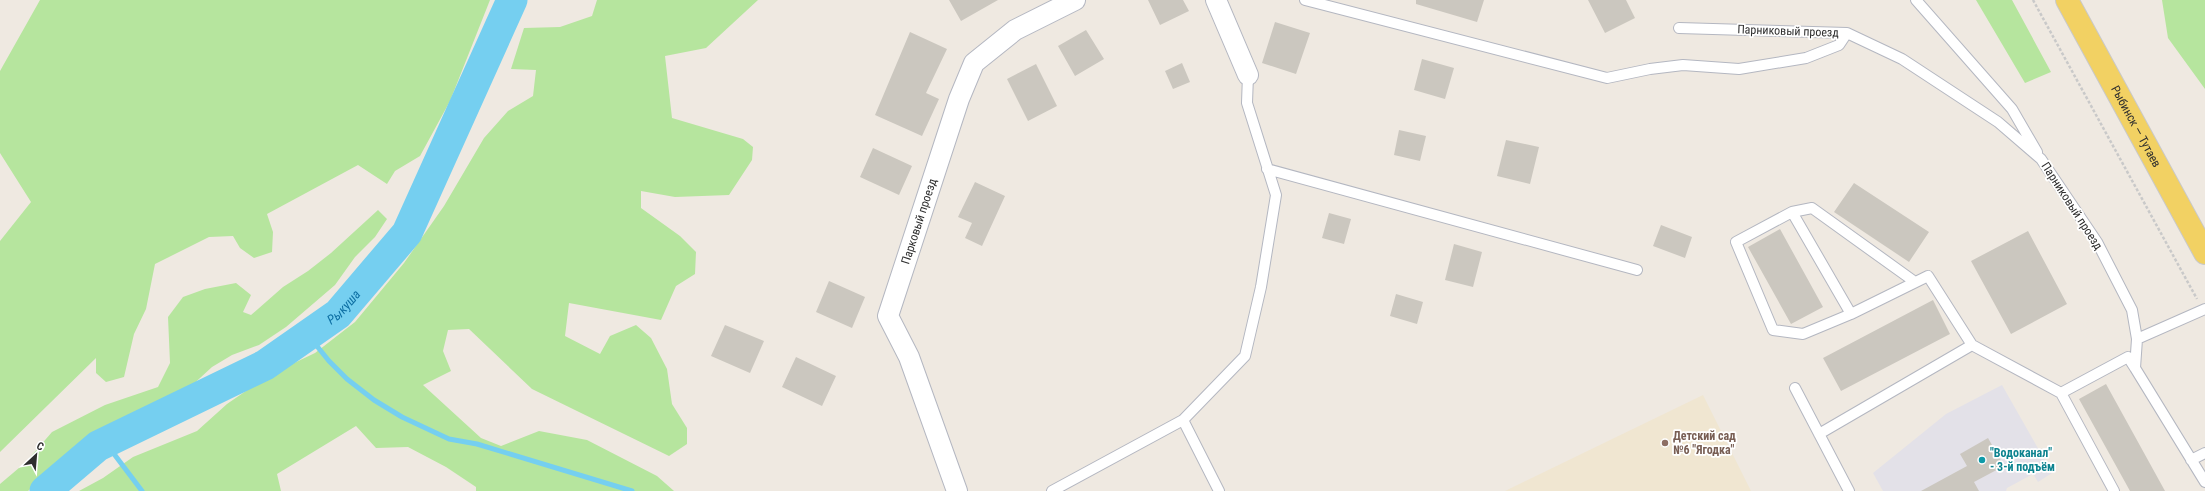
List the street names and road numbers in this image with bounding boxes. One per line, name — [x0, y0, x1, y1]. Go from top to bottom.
street label: Парниковый проезд — [1737, 22, 1840, 40]
street label: Рыбинск — Тутаев — [2108, 83, 2164, 170]
street label: Парниковый проезд — [2038, 160, 2106, 253]
street label: Парковый проезд — [898, 176, 940, 266]

